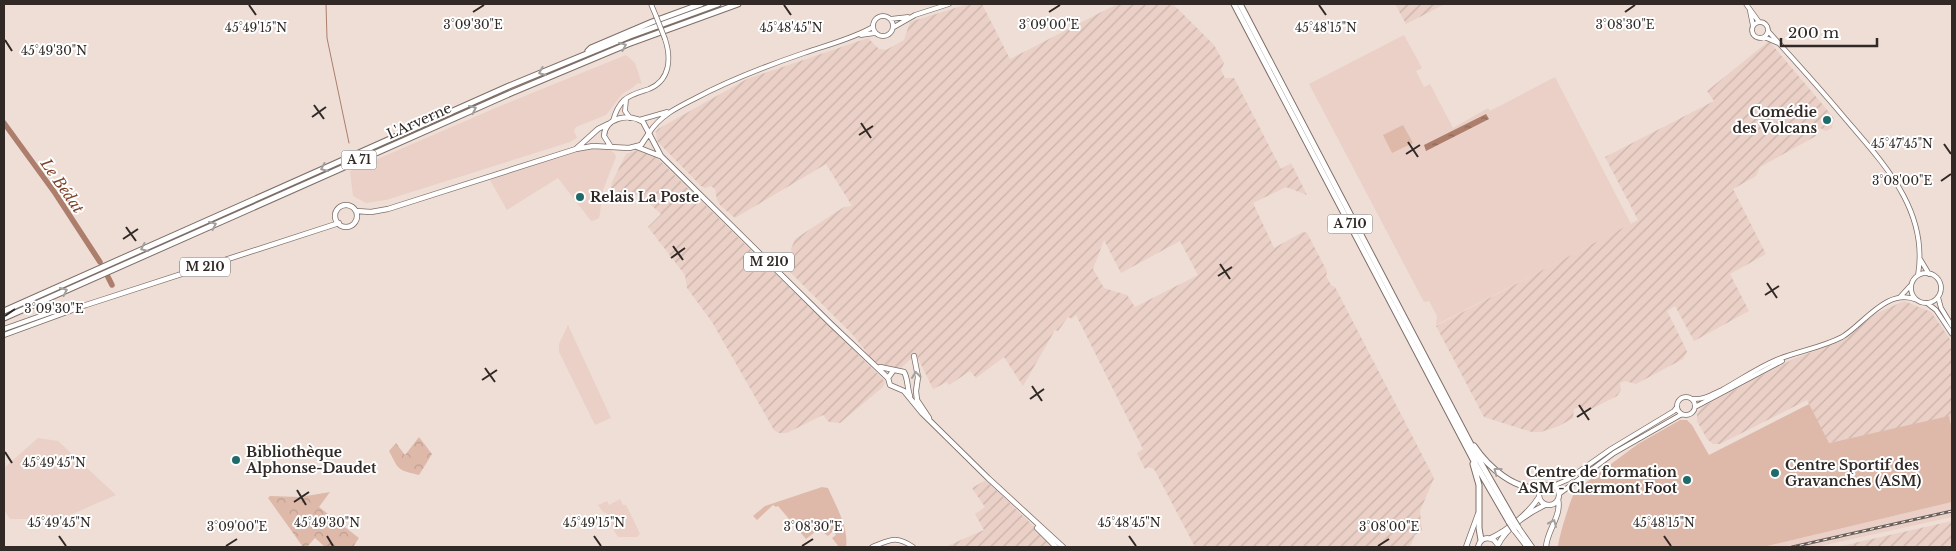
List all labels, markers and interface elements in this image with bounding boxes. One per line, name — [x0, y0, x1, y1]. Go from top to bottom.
scale bar — [1781, 15, 1877, 47]
text: 3°09'30"E — [443, 17, 503, 32]
text: 3°09'00"E — [1019, 17, 1080, 32]
text: 3°08'30"E — [1595, 17, 1655, 32]
text: 45°49'15"N — [225, 20, 287, 35]
text: 45°48'45"N — [759, 20, 823, 35]
text: 45°48'15"N — [1295, 20, 1357, 35]
text: 200 m — [1788, 23, 1839, 42]
one-way arrow — [618, 42, 627, 52]
text: 45°49'30"N — [21, 43, 87, 58]
one-way arrow — [538, 66, 547, 76]
street label: L'Arverne — [384, 99, 454, 143]
place label: Comédie des Volcans — [1732, 103, 1817, 137]
one-way arrow — [468, 105, 477, 116]
marker: Comédie des Volcans — [1821, 114, 1833, 126]
text: 45°47'45"N — [1871, 136, 1933, 151]
road number: A 71 — [342, 150, 376, 170]
water label: Le Bédat — [36, 154, 88, 217]
one-way arrow — [321, 161, 330, 171]
text: 3°08'00"E — [1872, 173, 1932, 188]
place label: Relais La Poste — [590, 188, 699, 206]
marker: Relais La Poste — [574, 191, 586, 203]
road number: A 710 — [1328, 214, 1372, 233]
one-way arrow — [208, 221, 217, 231]
one-way arrow — [140, 242, 149, 252]
road number: M 210 — [744, 252, 794, 272]
road number: M 210 — [180, 258, 230, 276]
one-way arrow — [59, 287, 68, 298]
text: 3°09'30"E — [24, 301, 84, 316]
one-way arrow — [911, 371, 922, 379]
place label: Bibliothèque Alphonse-Daudet — [245, 443, 377, 477]
marker: Bibliothèque Alphonse-Daudet — [230, 454, 242, 466]
text: 45°49'45"N — [22, 455, 86, 470]
place label: Centre Sportif des Gravanches (ASM) — [1785, 456, 1921, 490]
place label: Centre de formation ASM - Clermont Foot — [1517, 463, 1678, 497]
marker: Centre Sportif des Gravanches (ASM) — [1769, 467, 1781, 479]
one-way arrow — [1493, 468, 1503, 477]
marker: Centre de formation ASM - Clermont Foot — [1681, 474, 1693, 486]
text: 45°49'45"N — [27, 515, 91, 530]
text: 45°49'30"N — [294, 515, 360, 530]
text: 45°49'15"N — [563, 515, 625, 530]
text: 45°48'45"N — [1097, 515, 1161, 530]
text: 45°48'15"N — [1633, 515, 1695, 530]
text: 3°09'00"E — [207, 519, 268, 534]
text: 3°08'30"E — [783, 519, 843, 534]
text: 3°08'00"E — [1359, 519, 1419, 534]
one-way arrow — [1547, 519, 1557, 528]

